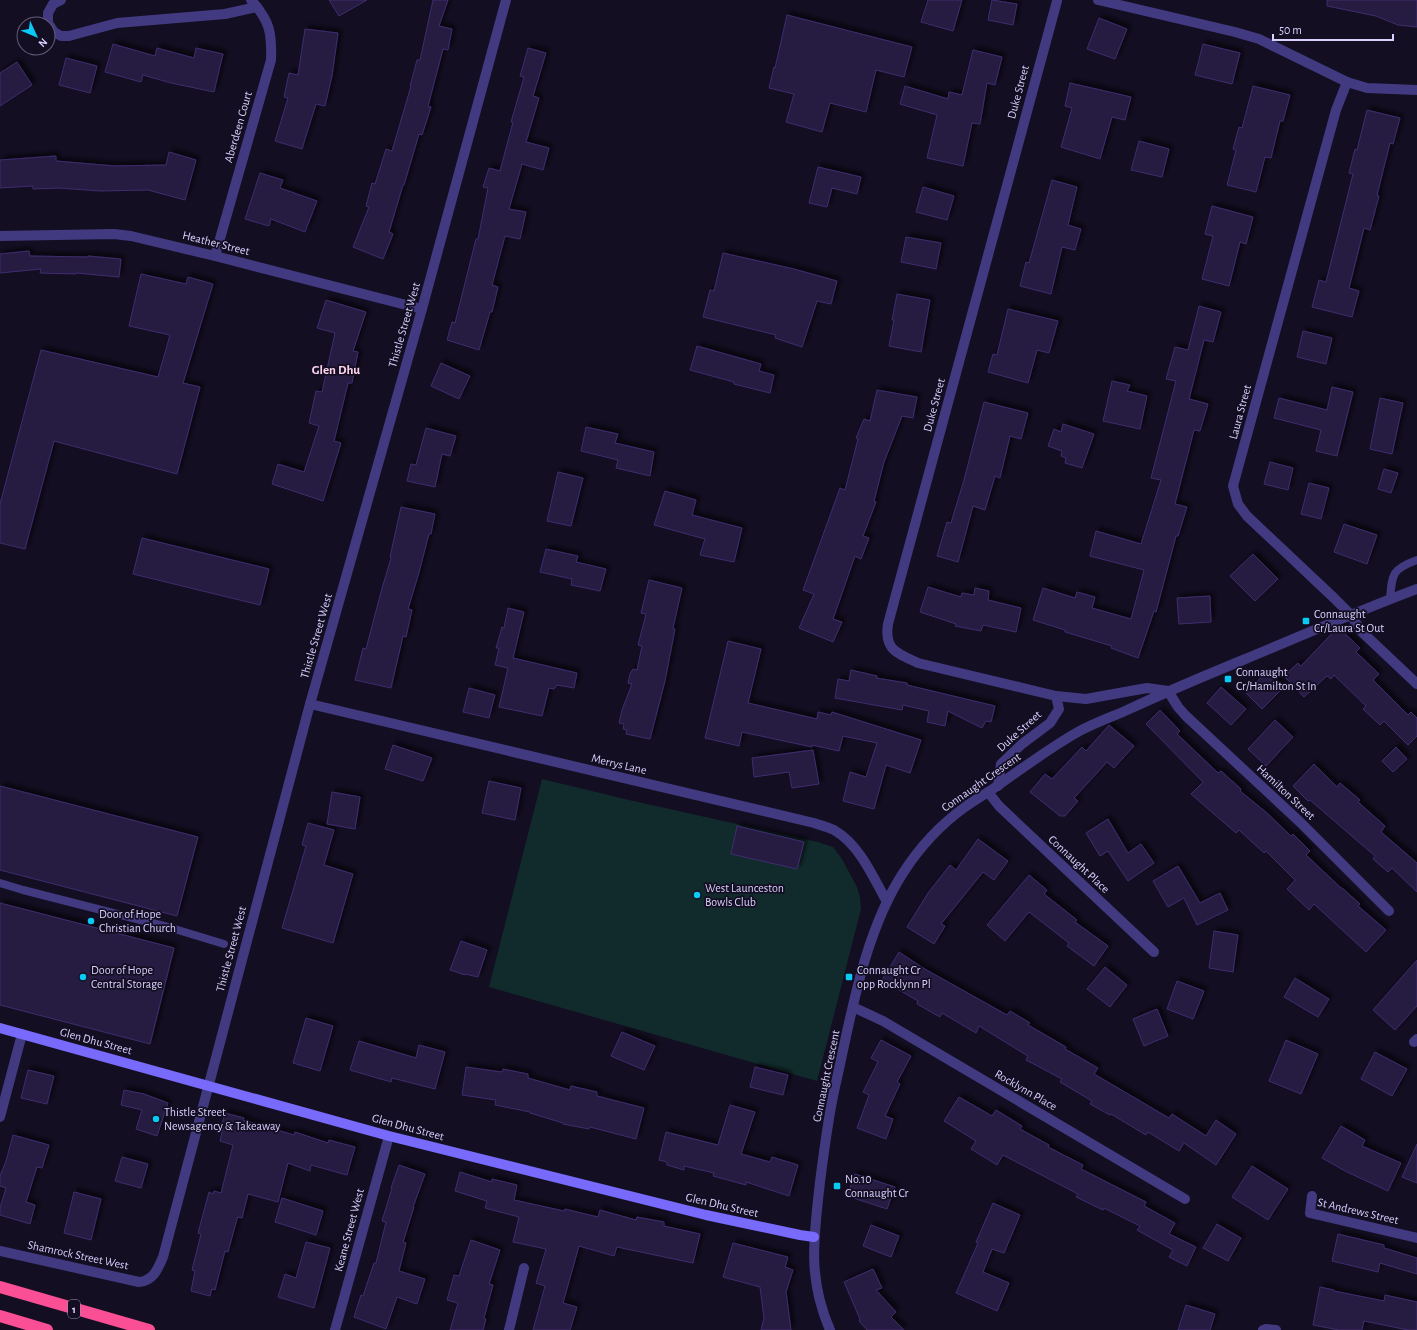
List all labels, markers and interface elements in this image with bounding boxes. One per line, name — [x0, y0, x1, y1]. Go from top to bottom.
north arrow — [16, 16, 56, 56]
scale bar — [1273, 16, 1393, 42]
text: 50 m — [1279, 24, 1302, 36]
text: N — [36, 36, 49, 49]
street label: Duke Street — [1005, 64, 1031, 120]
street label: Aberdeen Court — [222, 90, 254, 164]
street label: Heather Street — [181, 229, 251, 257]
street label: Thistle Street West — [386, 281, 422, 369]
district label: Glen Dhu — [312, 364, 360, 377]
street label: Duke Street — [921, 377, 947, 433]
street label: Laura Street — [1227, 383, 1253, 441]
street label: Thistle Street West — [298, 592, 334, 680]
place label: Connaught Cr/Laura St Out — [1314, 608, 1384, 634]
marker: Connaught Cr/Laura St Out — [1301, 616, 1311, 626]
place label: Connaught Cr/Hamilton St In — [1236, 666, 1317, 692]
marker: Connaught Cr/Hamilton St In — [1223, 674, 1233, 684]
street label: Duke Street — [995, 708, 1044, 754]
street label: Connaught Crescent — [939, 750, 1023, 814]
street label: Merrys Lane — [590, 752, 648, 777]
street label: Hamilton Street — [1255, 762, 1318, 822]
street label: Connaught Place — [1046, 833, 1112, 895]
place label: West Launceston Bowls Club — [705, 882, 784, 908]
marker: West Launceston Bowls Club — [692, 890, 702, 900]
street label: Thistle Street West — [214, 905, 248, 993]
place label: Door of Hope Christian Church — [99, 908, 176, 934]
marker: Door of Hope Christian Church — [86, 916, 96, 926]
place label: Door of Hope Central Storage — [91, 964, 163, 990]
place label: Connaught Cr opp Rocklynn Pl — [857, 964, 931, 991]
marker: Door of Hope Central Storage — [78, 972, 88, 982]
marker: Connaught Cr opp Rocklynn Pl — [844, 972, 854, 982]
street label: Glen Dhu Street — [59, 1026, 133, 1056]
street label: Connaught Crescent — [810, 1029, 842, 1123]
street label: Rocklynn Place — [992, 1067, 1059, 1113]
place label: Thistle Street Newsagency & Takeaway — [164, 1106, 280, 1133]
street label: Glen Dhu Street — [371, 1112, 445, 1142]
marker: Thistle Street Newsagency & Takeaway — [151, 1114, 161, 1124]
place label: No.10 Connaught Cr — [845, 1173, 909, 1199]
marker: No.10 Connaught Cr — [832, 1181, 842, 1191]
street label: Keane Street West — [332, 1187, 366, 1273]
street label: Glen Dhu Street — [685, 1191, 760, 1219]
street label: St Andrews Street — [1316, 1196, 1400, 1226]
street label: Shamrock Street West — [27, 1238, 130, 1272]
road number: 1 — [68, 1300, 80, 1318]

